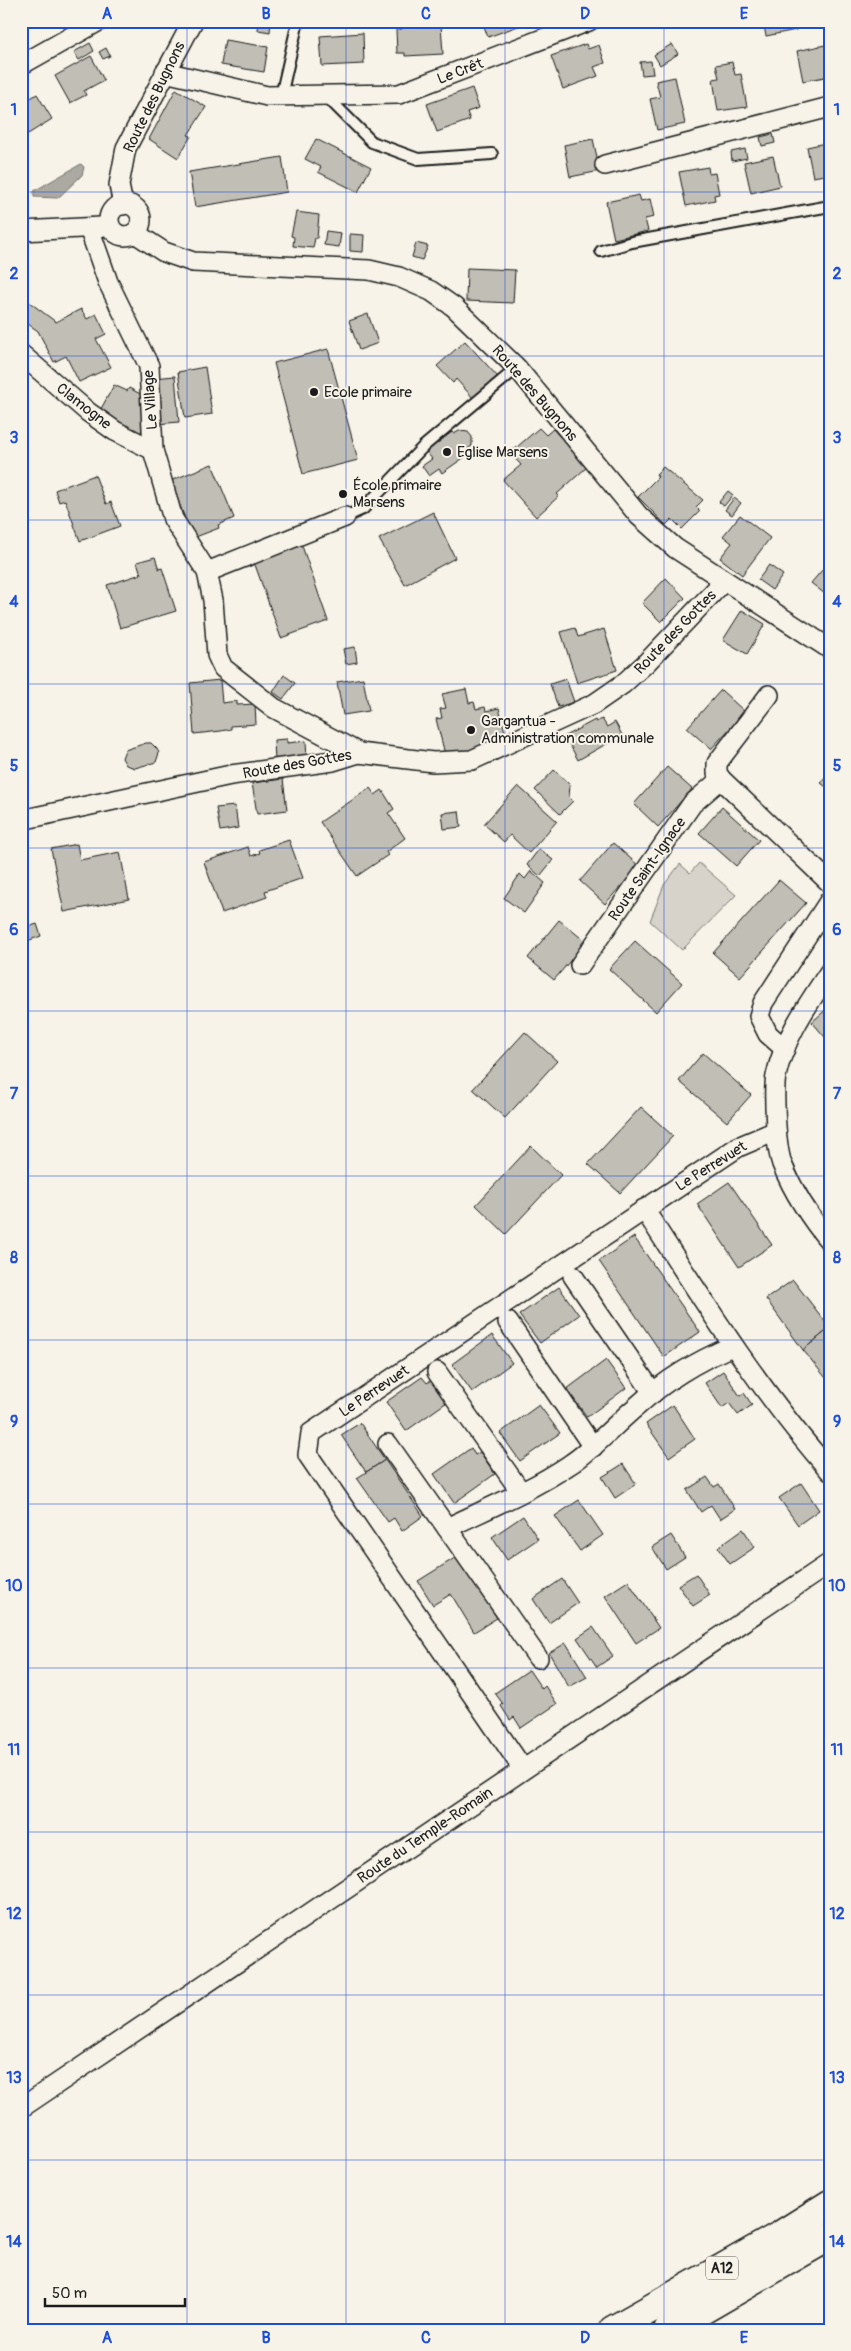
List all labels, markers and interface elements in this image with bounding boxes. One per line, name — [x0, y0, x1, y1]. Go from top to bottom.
text: A — [102, 4, 113, 24]
text: B — [261, 4, 271, 24]
text: C — [421, 4, 431, 24]
text: D — [580, 4, 590, 24]
text: E — [740, 4, 749, 24]
street label: Route des Bugnons — [119, 38, 190, 156]
street label: Le Crêt — [434, 54, 487, 89]
text: 1 — [11, 100, 17, 120]
text: 1 — [834, 100, 840, 120]
text: 2 — [10, 264, 19, 284]
text: 2 — [833, 264, 842, 284]
street label: Route des Bugnons — [488, 341, 582, 445]
street label: Le Village — [139, 369, 162, 430]
street label: Clamogne — [52, 379, 115, 434]
place label: Ecole primaire — [324, 383, 412, 402]
marker: Ecole primaire — [308, 386, 320, 398]
text: 3 — [10, 428, 19, 448]
text: 3 — [833, 428, 842, 448]
place label: Eglise Marsens — [457, 443, 548, 462]
marker: Eglise Marsens — [441, 446, 453, 458]
place label: École primaire Marsens — [353, 476, 442, 512]
marker: École primaire Marsens — [337, 488, 349, 500]
street label: Route des Gottes — [630, 586, 721, 679]
text: 4 — [9, 592, 19, 612]
text: 4 — [832, 592, 842, 612]
place label: Gargantua - Administration communale — [481, 712, 655, 748]
marker: Gargantua - Administration communale — [465, 724, 477, 736]
street label: Route des Gottes — [241, 746, 353, 783]
text: 5 — [10, 756, 19, 776]
text: 5 — [833, 756, 842, 776]
street label: Route Saint-Ignace — [605, 813, 691, 925]
text: 6 — [9, 920, 19, 940]
text: 6 — [832, 920, 842, 940]
text: 7 — [10, 1084, 19, 1104]
text: 7 — [833, 1084, 842, 1104]
street label: Le Perrevuet — [672, 1137, 751, 1196]
text: 8 — [10, 1248, 18, 1268]
text: 8 — [833, 1248, 841, 1268]
street label: Le Perrevuet — [336, 1361, 414, 1422]
text: 9 — [10, 1412, 18, 1432]
text: 9 — [833, 1412, 841, 1432]
text: 10 — [5, 1576, 23, 1596]
text: 10 — [828, 1576, 846, 1596]
text: 11 — [8, 1740, 20, 1760]
text: 11 — [831, 1740, 843, 1760]
street label: Route du Temple-Romain — [354, 1783, 497, 1888]
text: 12 — [6, 1904, 22, 1924]
text: 12 — [829, 1904, 845, 1924]
text: 13 — [6, 2068, 22, 2088]
text: 13 — [829, 2068, 845, 2088]
text: 14 — [6, 2232, 22, 2252]
text: 14 — [829, 2232, 845, 2252]
road number: A12 — [706, 2256, 738, 2280]
scale bar — [45, 2276, 185, 2308]
text: 50 m — [52, 2284, 87, 2303]
text: A — [102, 2328, 113, 2348]
text: B — [261, 2328, 271, 2348]
text: C — [421, 2328, 431, 2348]
text: D — [580, 2328, 590, 2348]
text: E — [740, 2328, 749, 2348]

